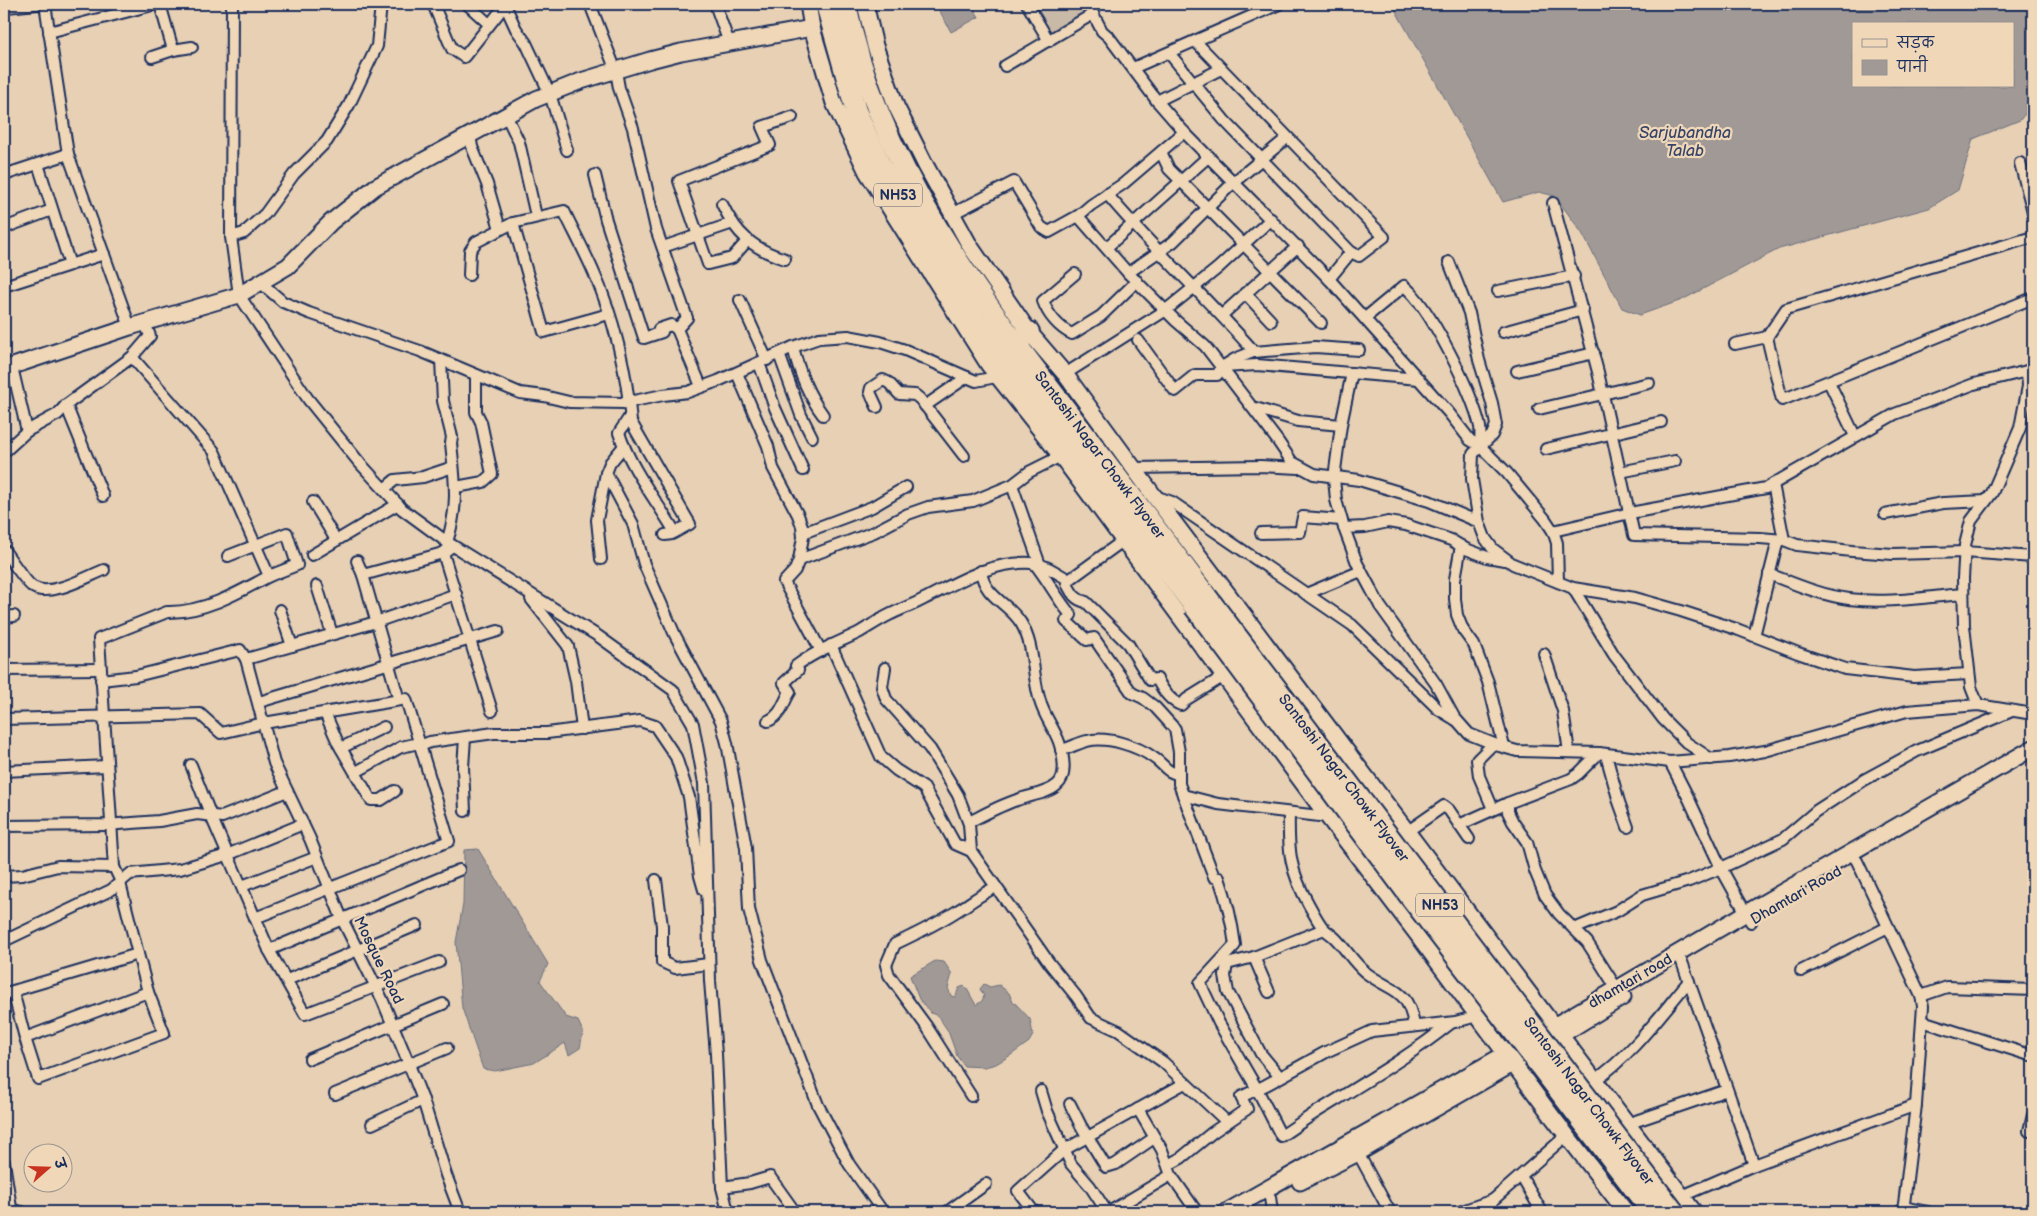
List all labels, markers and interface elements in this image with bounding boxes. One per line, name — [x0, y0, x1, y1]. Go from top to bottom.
legend — [1852, 22, 2014, 88]
text: सड़क — [1896, 34, 1935, 53]
text: पानी — [1896, 55, 1929, 77]
water label: Sarjubandha Talab — [1639, 124, 1731, 161]
road number: NH53 — [874, 184, 922, 206]
street label: Santoshi Nagar Chowk Flyover — [1030, 367, 1169, 544]
street label: Santoshi Nagar Chowk Flyover — [1274, 690, 1413, 867]
street label: Dhamtari Road — [1747, 862, 1845, 929]
road number: NH53 — [1416, 894, 1464, 916]
street label: Mosque Road — [349, 913, 408, 1007]
street label: dhamtari road — [1585, 950, 1676, 1013]
street label: Santoshi Nagar Chowk Flyover — [1519, 1013, 1658, 1190]
north arrow — [22, 1144, 72, 1194]
text: उ — [49, 1155, 70, 1173]

